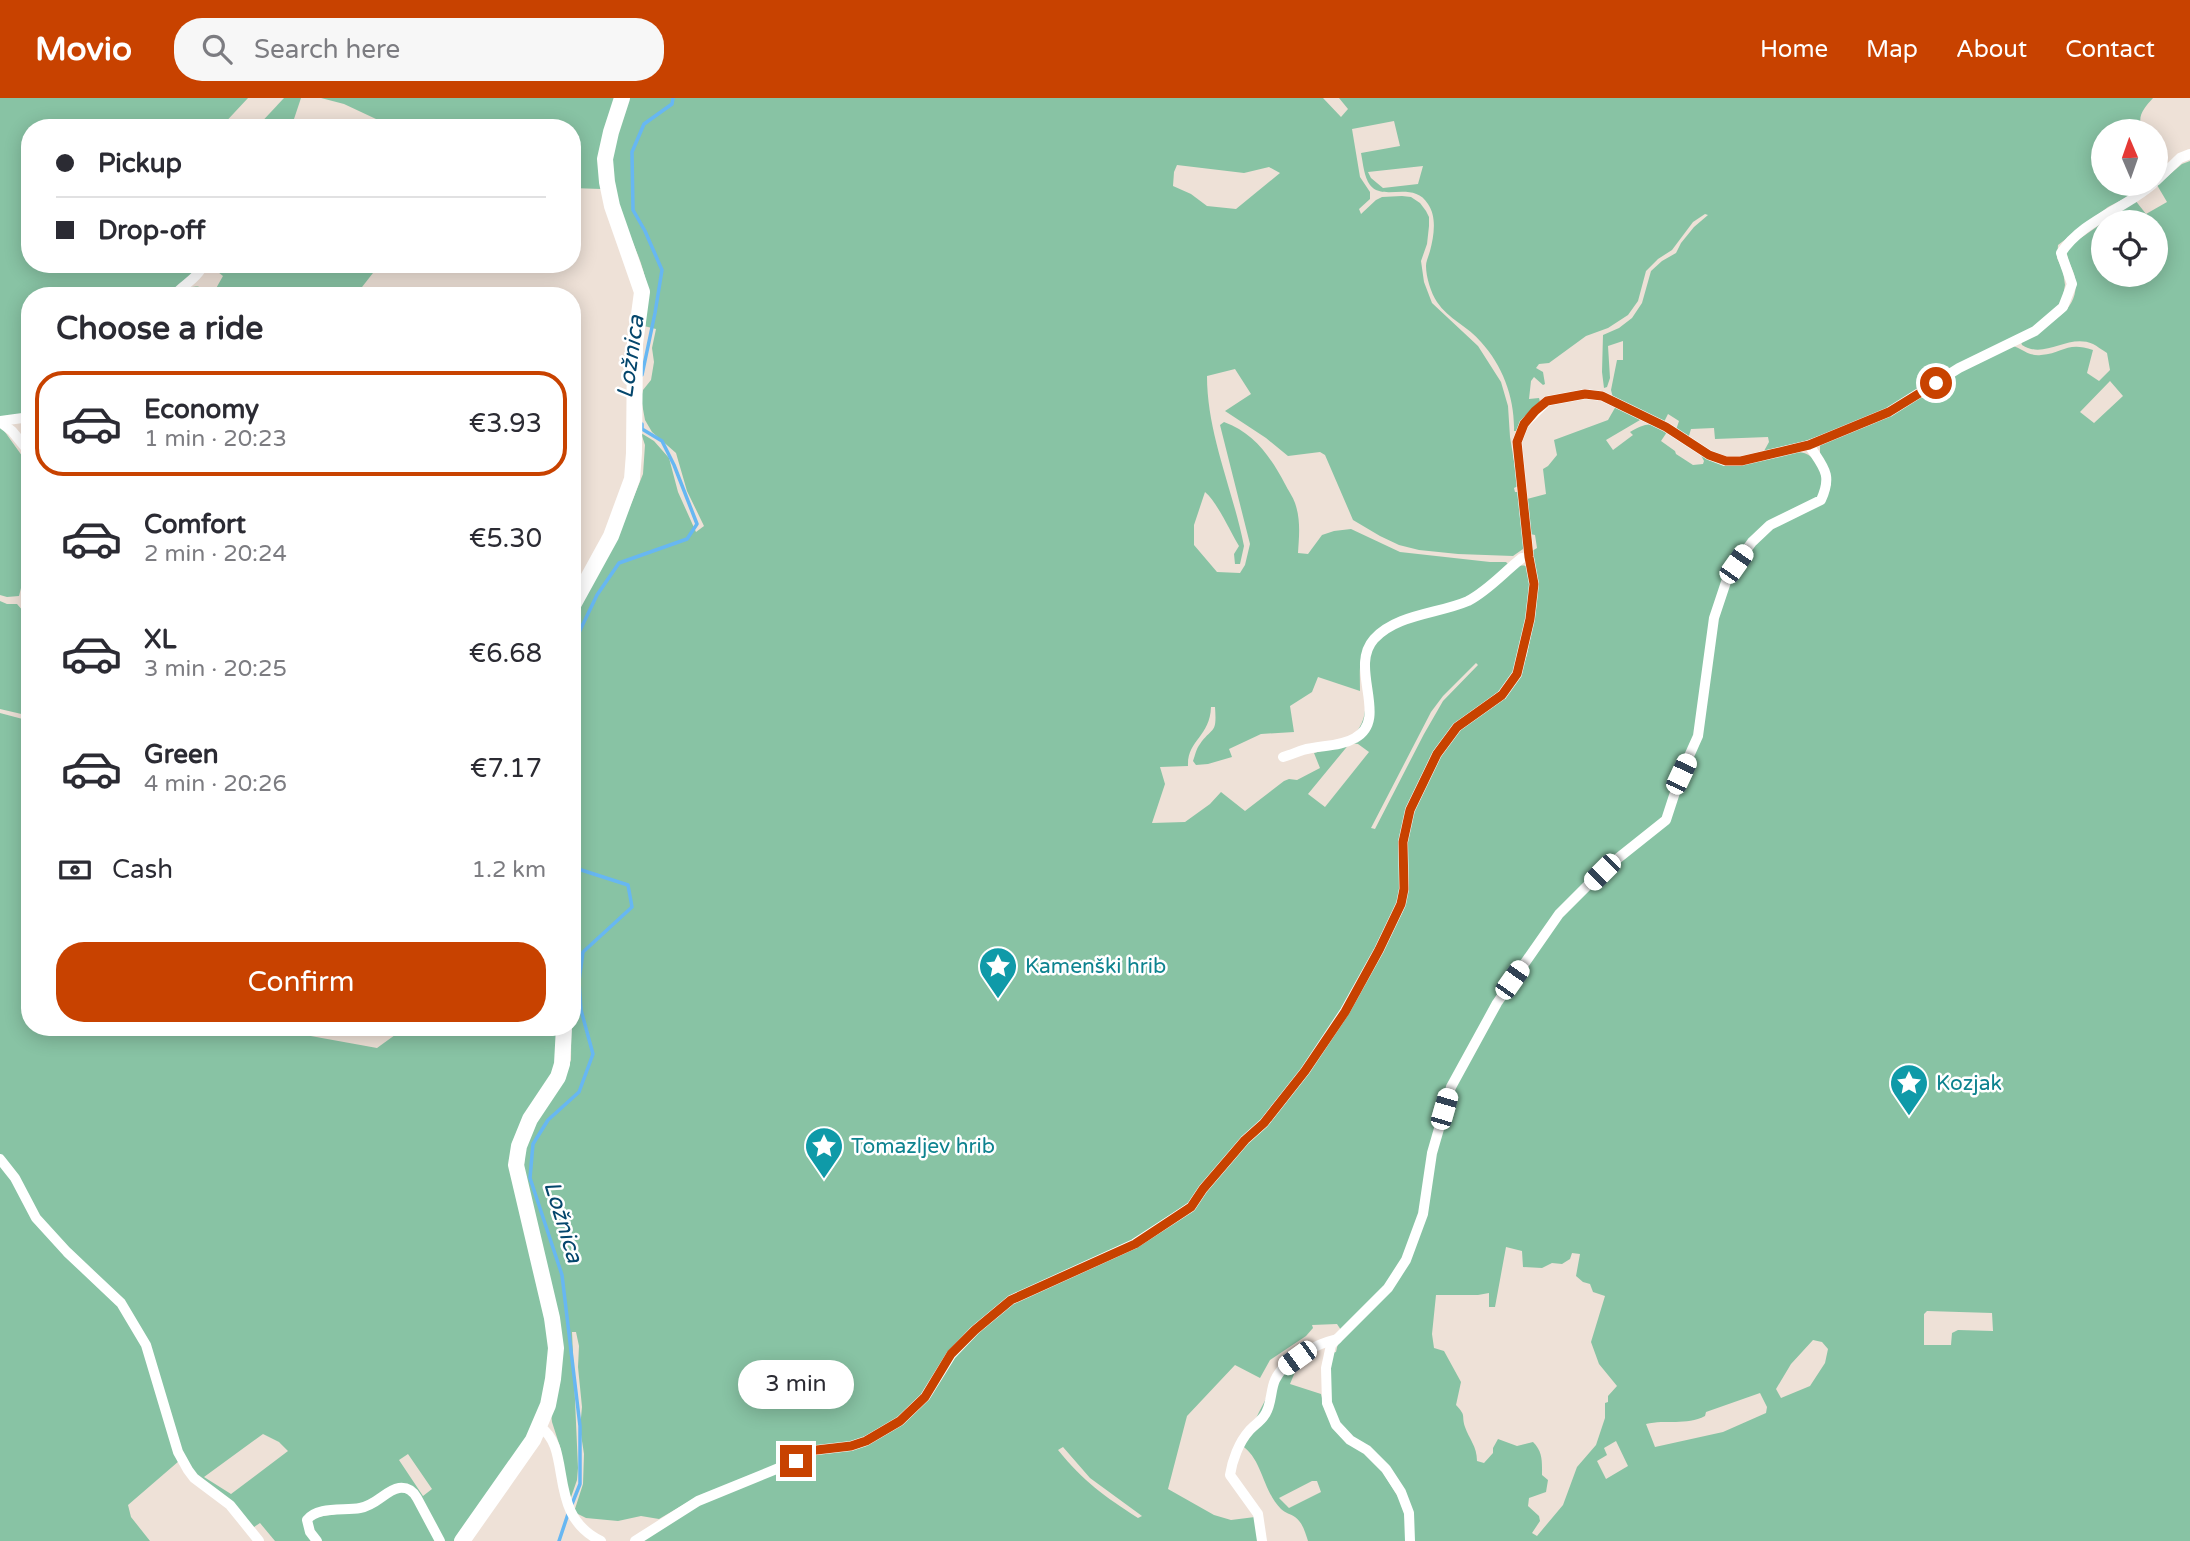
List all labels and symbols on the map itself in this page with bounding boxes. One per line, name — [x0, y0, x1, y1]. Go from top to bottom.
north arrow — [2091, 119, 2168, 196]
water label: Ložnica — [611, 313, 651, 400]
route start — [1920, 367, 1952, 399]
car — [1716, 541, 1757, 587]
car — [1663, 751, 1700, 797]
car — [1580, 850, 1625, 894]
place icon: Kamenški hrib — [977, 945, 1019, 1000]
place label: Kamenški hrib — [1025, 954, 1166, 979]
car — [1492, 957, 1533, 1003]
place icon: Kozjak — [1888, 1062, 1930, 1117]
place label: Kozjak — [1936, 1071, 2002, 1096]
car — [1429, 1086, 1460, 1132]
place icon: Tomazljev hrib — [803, 1125, 845, 1180]
place label: Tomazljev hrib — [851, 1134, 995, 1159]
water label: Ložnica — [537, 1178, 589, 1267]
car — [1274, 1337, 1321, 1379]
callout: 3 min — [738, 1360, 854, 1408]
route end — [780, 1445, 812, 1477]

